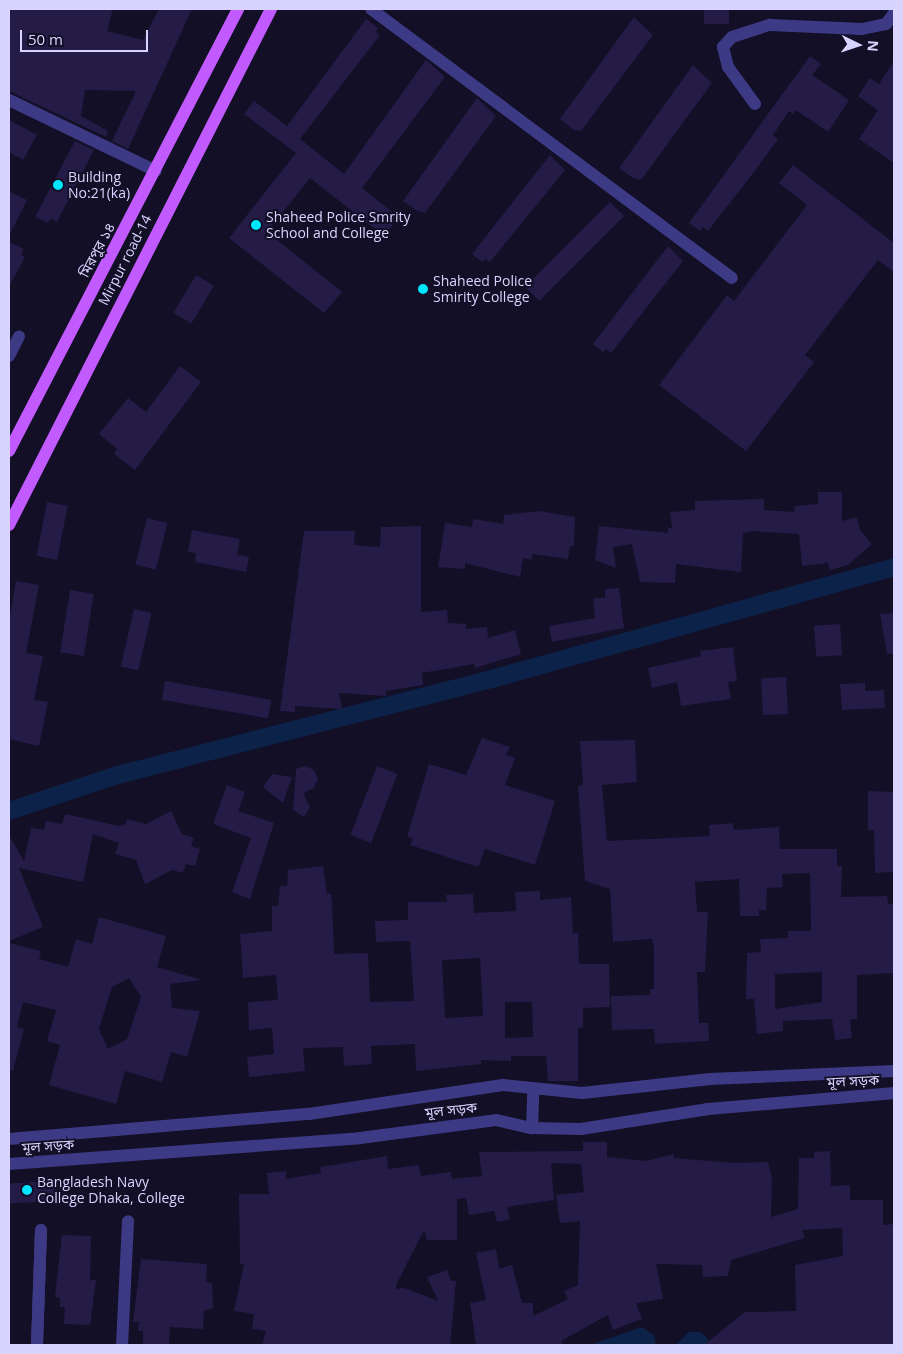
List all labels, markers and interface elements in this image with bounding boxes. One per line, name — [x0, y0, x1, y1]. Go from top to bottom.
scale bar — [22, 20, 150, 52]
north arrow — [833, 20, 883, 70]
text: 50 m — [28, 29, 63, 49]
text: N — [864, 40, 883, 52]
place label: Building No:21(ka) — [68, 169, 130, 202]
marker: Building No:21(ka) — [52, 179, 64, 191]
place label: Shaheed Police Smrity School and College — [266, 209, 411, 242]
street label: Mirpur road-14 — [95, 212, 155, 308]
marker: Shaheed Police Smrity School and College — [250, 219, 262, 231]
street label: মিরপুর ১৪ — [76, 220, 118, 280]
place label: Shaheed Police Smirity College — [433, 273, 532, 306]
marker: Shaheed Police Smirity College — [417, 283, 429, 295]
street label: মূল সড়ক — [826, 1071, 880, 1091]
street label: মূল সড়ক — [424, 1099, 478, 1121]
street label: মূল সড়ক — [21, 1136, 75, 1156]
place label: Bangladesh Navy College Dhaka, College — [37, 1174, 185, 1206]
marker: Bangladesh Navy College Dhaka, College — [21, 1184, 33, 1196]

